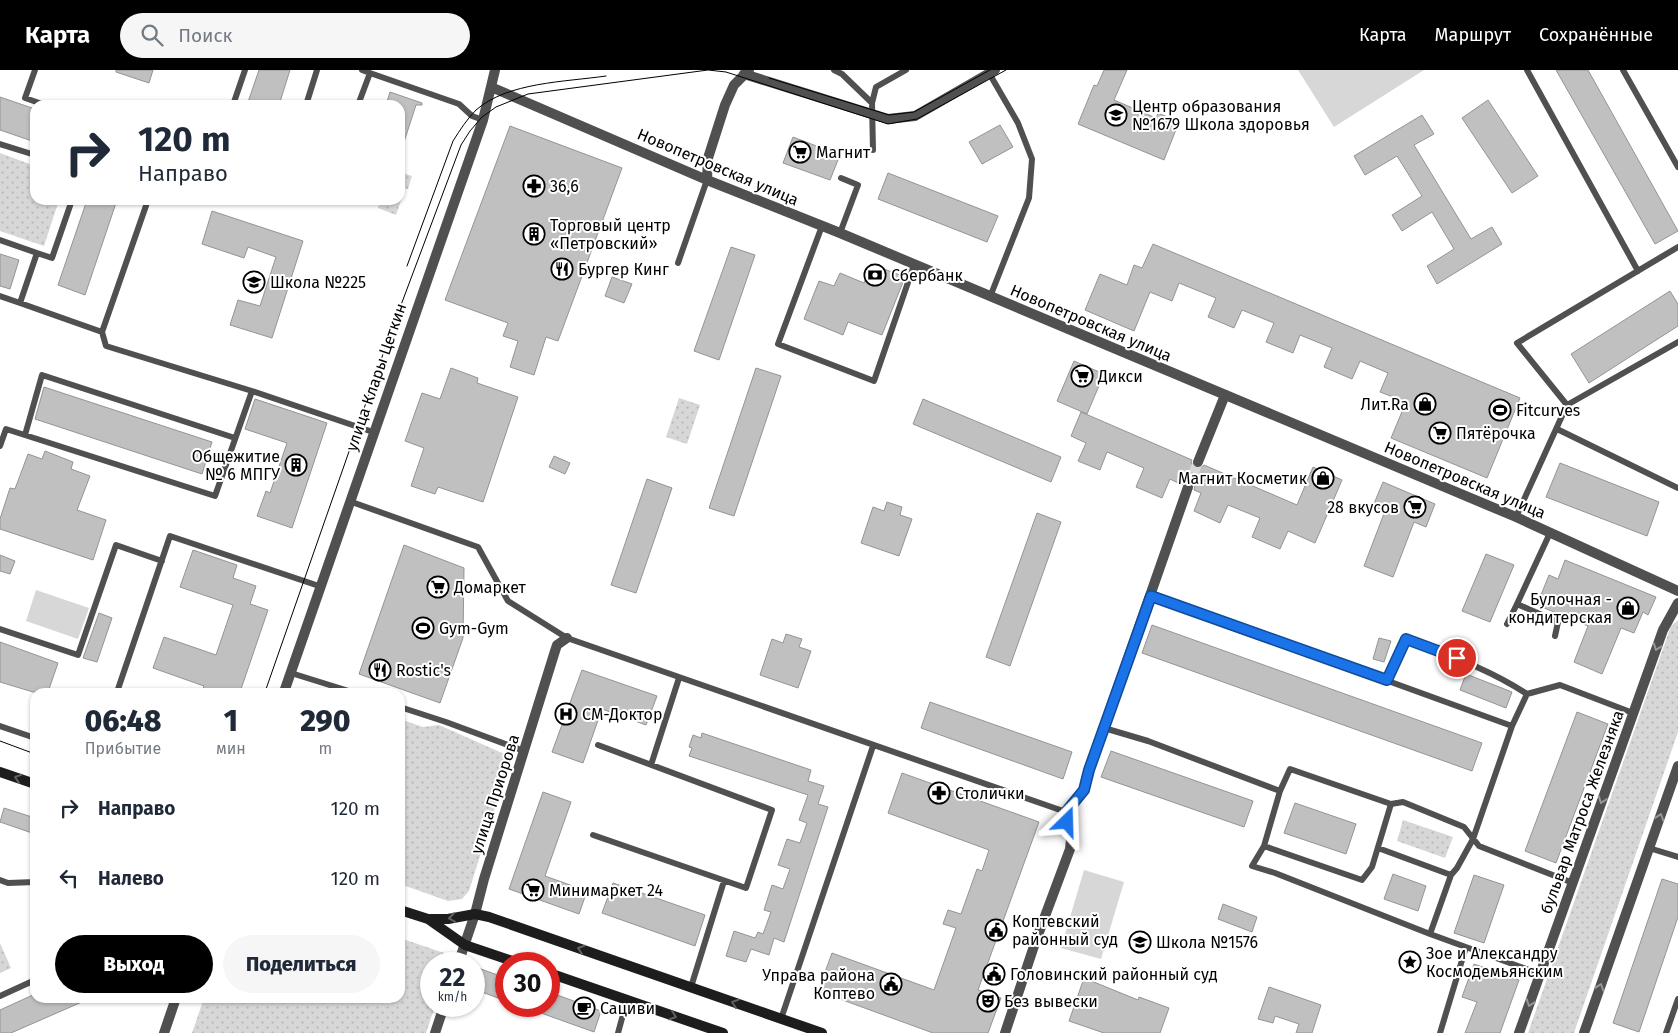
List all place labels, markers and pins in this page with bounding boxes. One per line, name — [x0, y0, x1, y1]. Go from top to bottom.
place label: Центр образования №1679 Школа здоровья — [1132, 97, 1310, 134]
school or university icon: Центр образования №1679 Школа здоровья — [1104, 103, 1128, 127]
supermarket icon: Магнит — [788, 140, 812, 164]
place label: Магнит — [816, 143, 871, 162]
pharmacy icon: 36,6 — [522, 174, 546, 198]
place label: 36,6 — [550, 177, 579, 196]
place label: Торговый центр «Петровский» — [550, 216, 671, 253]
building icon: Торговый центр «Петровский» — [522, 222, 546, 246]
restaurant icon: Бургер Кинг — [550, 257, 574, 281]
place label: Бургер Кинг — [578, 260, 669, 279]
bank icon: Сбербанк — [863, 263, 887, 287]
place label: Сбербанк — [891, 266, 963, 285]
school or university icon: Школа №225 — [242, 270, 266, 294]
place label: Школа №225 — [270, 273, 366, 292]
supermarket icon: Дикси — [1070, 364, 1094, 388]
place label: Дикси — [1097, 367, 1143, 386]
shop icon: Лит.Ra — [1413, 392, 1437, 416]
place label: Лит.Ra — [1361, 395, 1409, 414]
sports icon: Fitcurves — [1488, 398, 1512, 422]
place label: Fitcurves — [1516, 401, 1580, 420]
supermarket icon: Пятёрочка — [1428, 421, 1452, 445]
place label: Пятёрочка — [1456, 424, 1536, 443]
place label: Общежитие № 6 МПГУ — [192, 447, 280, 484]
building icon: Общежитие № 6 МПГУ — [284, 453, 308, 477]
shop icon: Магнит Косметик — [1311, 466, 1335, 490]
place label: Магнит Косметик — [1178, 469, 1308, 488]
supermarket icon: 28 вкусов — [1403, 495, 1427, 519]
place label: 28 вкусов — [1327, 498, 1399, 517]
supermarket icon: Домаркет — [426, 575, 450, 599]
place label: Домаркет — [453, 578, 527, 597]
place label: Булочная - кондитерская — [1508, 590, 1612, 627]
shop icon: Булочная - кондитерская — [1616, 596, 1640, 620]
sports icon: Gym-Gym — [411, 616, 435, 640]
place label: Gym-Gym — [439, 619, 509, 638]
pin — [1436, 637, 1478, 679]
restaurant icon: Rostic's — [368, 658, 392, 682]
place label: Rostic's — [396, 661, 451, 680]
hospital icon: СМ-Доктор — [554, 702, 578, 726]
place label: СМ-Доктор — [582, 705, 662, 724]
pharmacy icon: Столички — [927, 781, 951, 805]
place label: Столички — [955, 784, 1025, 803]
supermarket icon: Минимаркет 24 — [521, 878, 545, 902]
place label: Минимаркет 24 — [549, 881, 664, 900]
place label: Коптевский районный суд — [1012, 912, 1118, 949]
public building icon: Коптевский районный суд — [984, 918, 1008, 942]
school or university icon: Школа №1576 — [1128, 930, 1152, 954]
place label: Школа №1576 — [1156, 933, 1258, 952]
place label: Зое и Александру Космодемьянским — [1426, 944, 1563, 981]
place icon: Зое и Александру Космодемьянским — [1398, 950, 1422, 974]
public building icon: Головинский районный суд — [982, 962, 1006, 986]
place label: Головинский районный суд — [1010, 965, 1218, 984]
place label: Управа района Коптево — [762, 966, 875, 1003]
public building icon: Управа района Коптево — [879, 972, 903, 996]
theatre icon: Без вывески — [976, 989, 1000, 1013]
place label: Без вывески — [1004, 992, 1098, 1011]
cafe icon: Сациви — [572, 996, 596, 1020]
place label: Сациви — [600, 999, 655, 1018]

